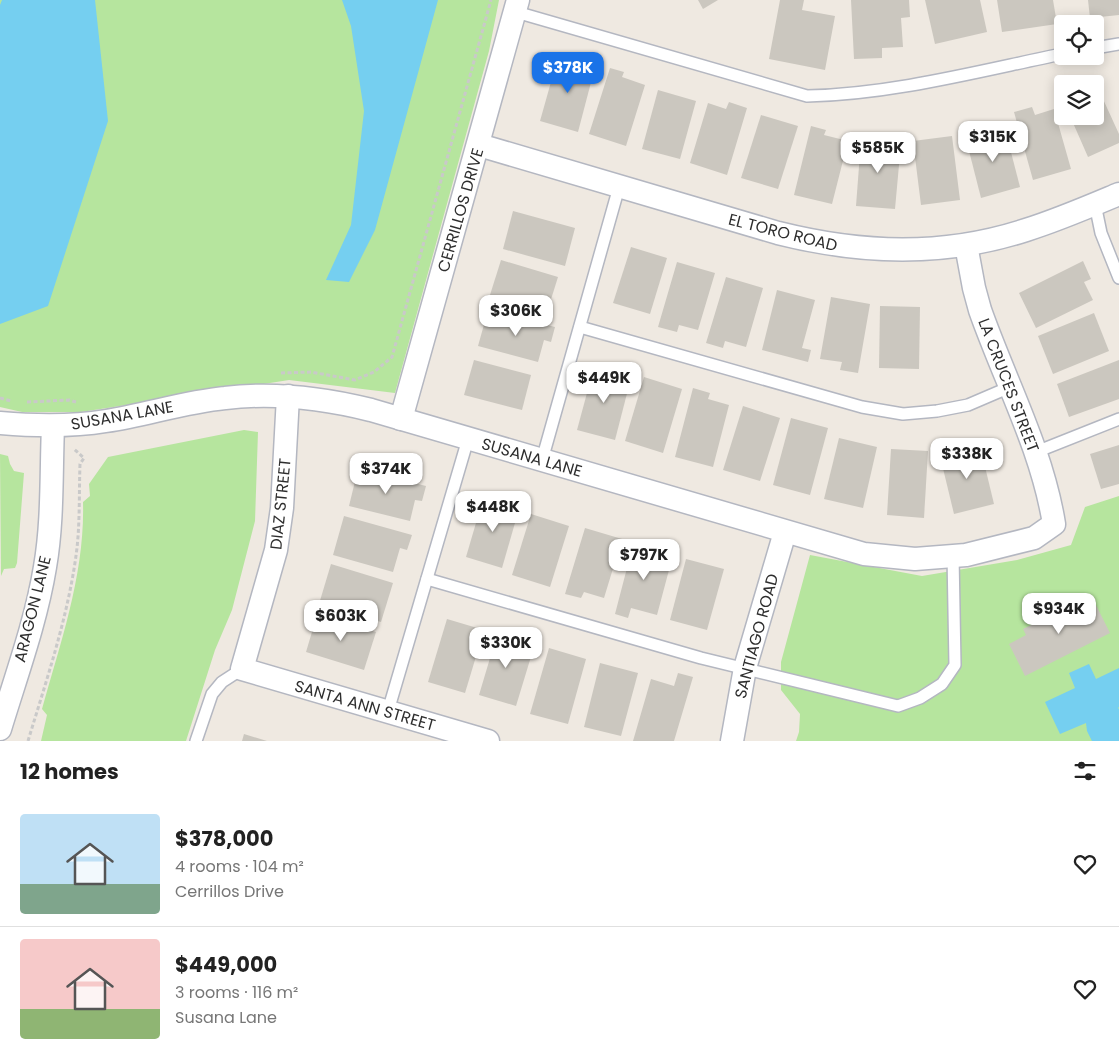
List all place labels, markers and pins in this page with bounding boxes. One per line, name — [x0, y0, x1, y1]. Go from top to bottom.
pin: $378K — [533, 52, 603, 94]
pin: $315K — [958, 120, 1028, 163]
pin: $585K — [843, 132, 913, 174]
pin: $306K — [481, 294, 551, 337]
pin: $449K — [569, 362, 639, 404]
pin: $338K — [932, 438, 1002, 480]
pin: $374K — [351, 452, 421, 495]
pin: $448K — [458, 490, 528, 533]
pin: $797K — [609, 538, 679, 581]
pin: $934K — [1024, 592, 1094, 635]
pin: $603K — [306, 600, 376, 642]
pin: $330K — [471, 626, 541, 669]

